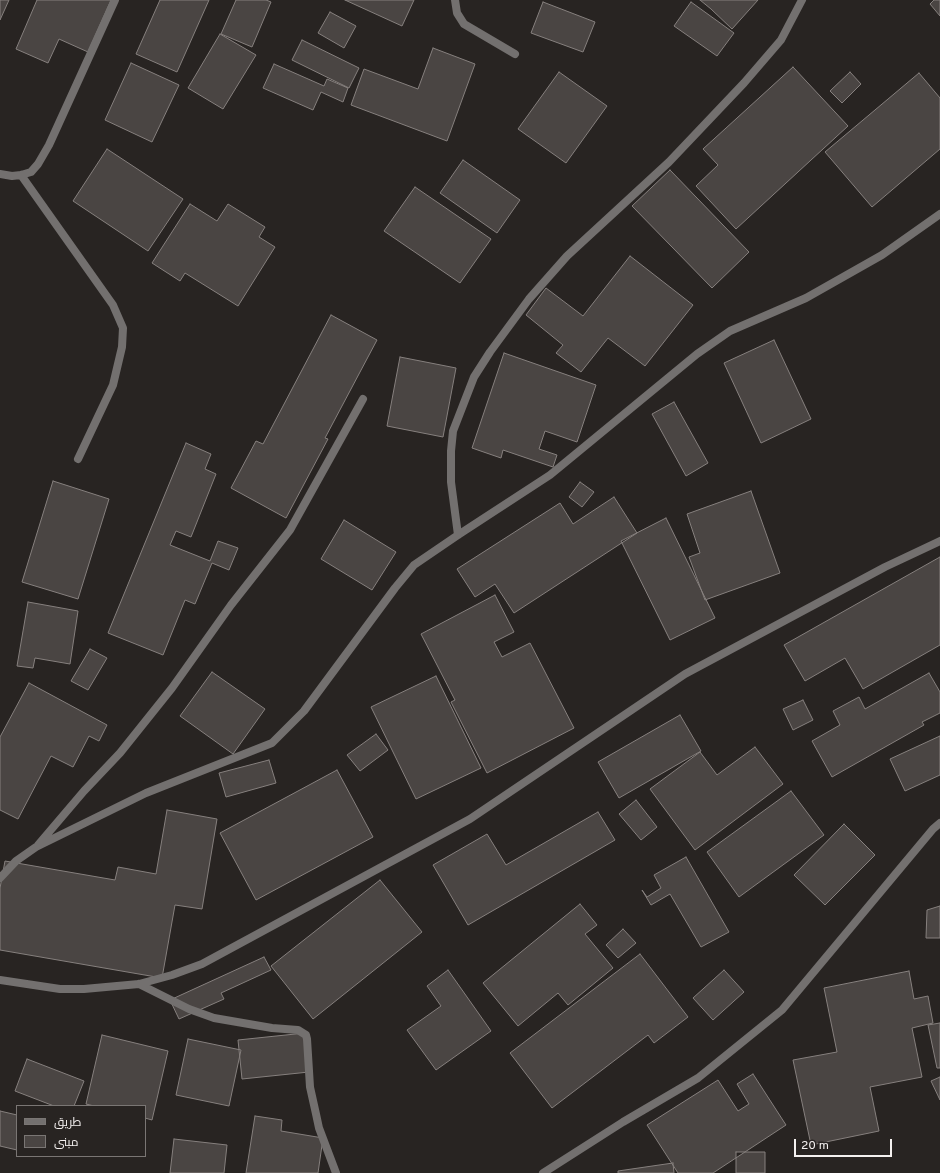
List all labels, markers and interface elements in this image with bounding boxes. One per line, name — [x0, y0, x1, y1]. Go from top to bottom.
legend — [16, 1105, 146, 1157]
text: طريق — [54, 1115, 81, 1131]
scale bar — [796, 1131, 894, 1157]
text: مبنى — [54, 1135, 79, 1151]
text: 20 m — [801, 1138, 829, 1154]

